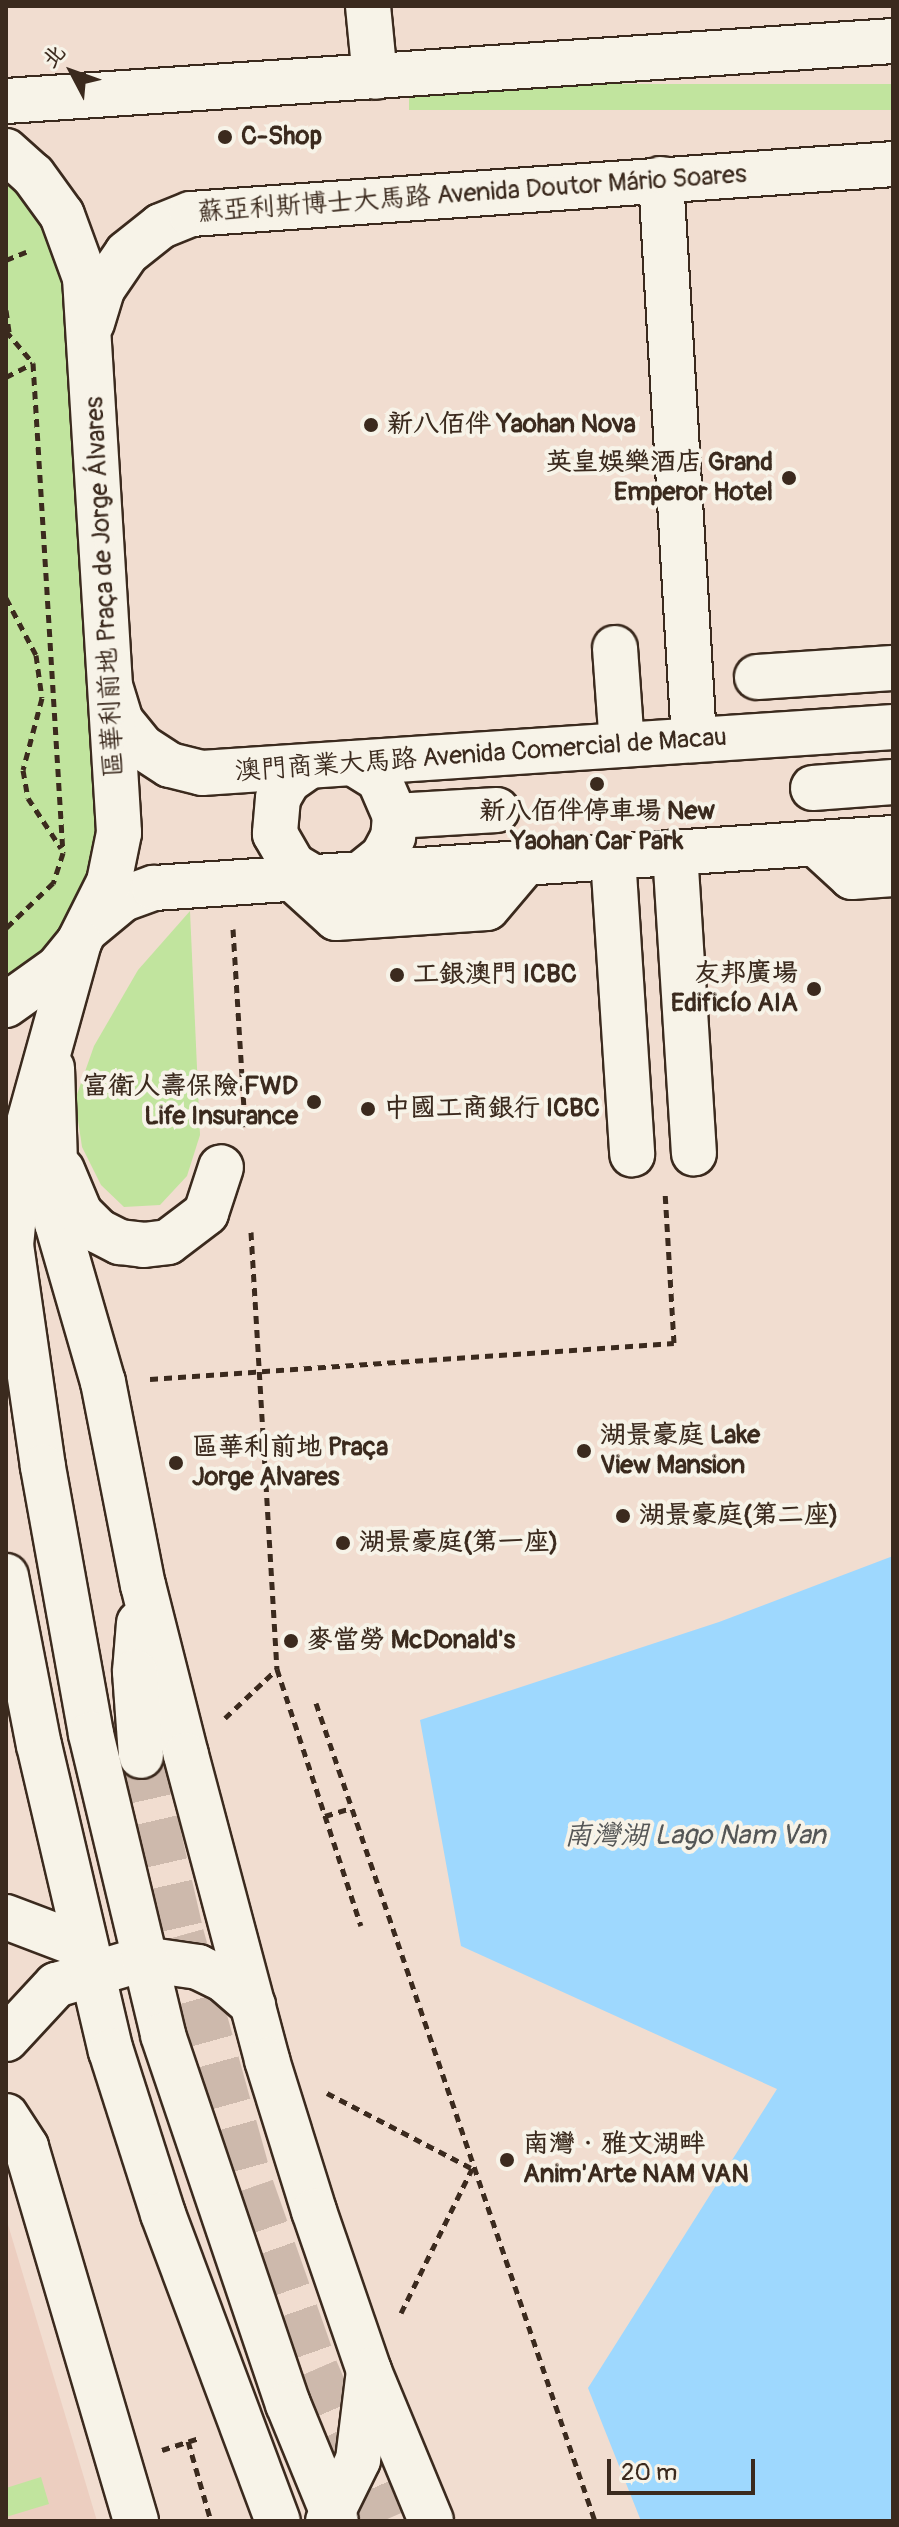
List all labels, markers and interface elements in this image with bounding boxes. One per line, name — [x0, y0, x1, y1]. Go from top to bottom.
north arrow — [32, 32, 112, 112]
text: 北 — [36, 39, 72, 74]
place label: C-Shop — [241, 121, 322, 153]
marker: C-Shop — [216, 128, 234, 146]
street label: 蘇亞利斯博士大馬路 Avenida Doutor Mário Soares — [196, 159, 748, 229]
street label: 區華利前地 Praça de Jorge Álvares — [79, 396, 131, 778]
place label: 新八佰伴 Yaohan Nova — [387, 409, 636, 441]
marker: 新八佰伴 Yaohan Nova — [362, 416, 380, 434]
place label: 英皇娛樂酒店 Grand Emperor Hotel — [546, 447, 773, 508]
marker: 英皇娛樂酒店 Grand Emperor Hotel — [780, 469, 798, 487]
street label: 澳門商業大馬路 Avenida Comercial de Macau — [234, 722, 728, 788]
marker: 新八佰伴停車場 New Yaohan Car Park — [588, 775, 606, 793]
place label: 新八佰伴停車場 New Yaohan Car Park — [479, 796, 715, 858]
place label: 友邦廣場 Edificío AIA — [671, 958, 798, 1020]
place label: 工銀澳門 ICBC — [413, 959, 577, 991]
marker: 工銀澳門 ICBC — [388, 966, 406, 984]
marker: 友邦廣場 Edificío AIA — [805, 980, 823, 998]
place label: 富衛人壽保險 FWD Life Insurance — [82, 1071, 298, 1132]
marker: 富衛人壽保險 FWD Life Insurance — [305, 1093, 323, 1111]
place label: 中國工商銀行 ICBC — [384, 1093, 600, 1125]
marker: 中國工商銀行 ICBC — [359, 1100, 377, 1118]
place label: 湖景豪庭 Lake View Mansion — [600, 1420, 760, 1482]
place label: 區華利前地 Praça Jorge Alvares — [192, 1432, 388, 1494]
marker: 湖景豪庭 Lake View Mansion — [575, 1442, 593, 1460]
marker: 區華利前地 Praça Jorge Alvares — [167, 1454, 185, 1472]
place label: 湖景豪庭(第二座) — [639, 1500, 838, 1532]
marker: 湖景豪庭(第二座) — [614, 1507, 632, 1525]
place label: 湖景豪庭(第一座) — [359, 1527, 558, 1559]
marker: 湖景豪庭(第一座) — [334, 1534, 352, 1552]
place label: 麥當勞 McDonald's — [307, 1625, 515, 1657]
marker: 麥當勞 McDonald's — [282, 1632, 300, 1650]
water label: 南灣湖 Lago Nam Van — [564, 1819, 826, 1853]
place label: 南灣．雅文湖畔 Anim'Arte NAM VAN — [523, 2129, 749, 2190]
marker: 南灣．雅文湖畔 Anim'Arte NAM VAN — [498, 2151, 516, 2169]
scale bar — [611, 2443, 759, 2493]
text: 20 m — [621, 2458, 677, 2487]

